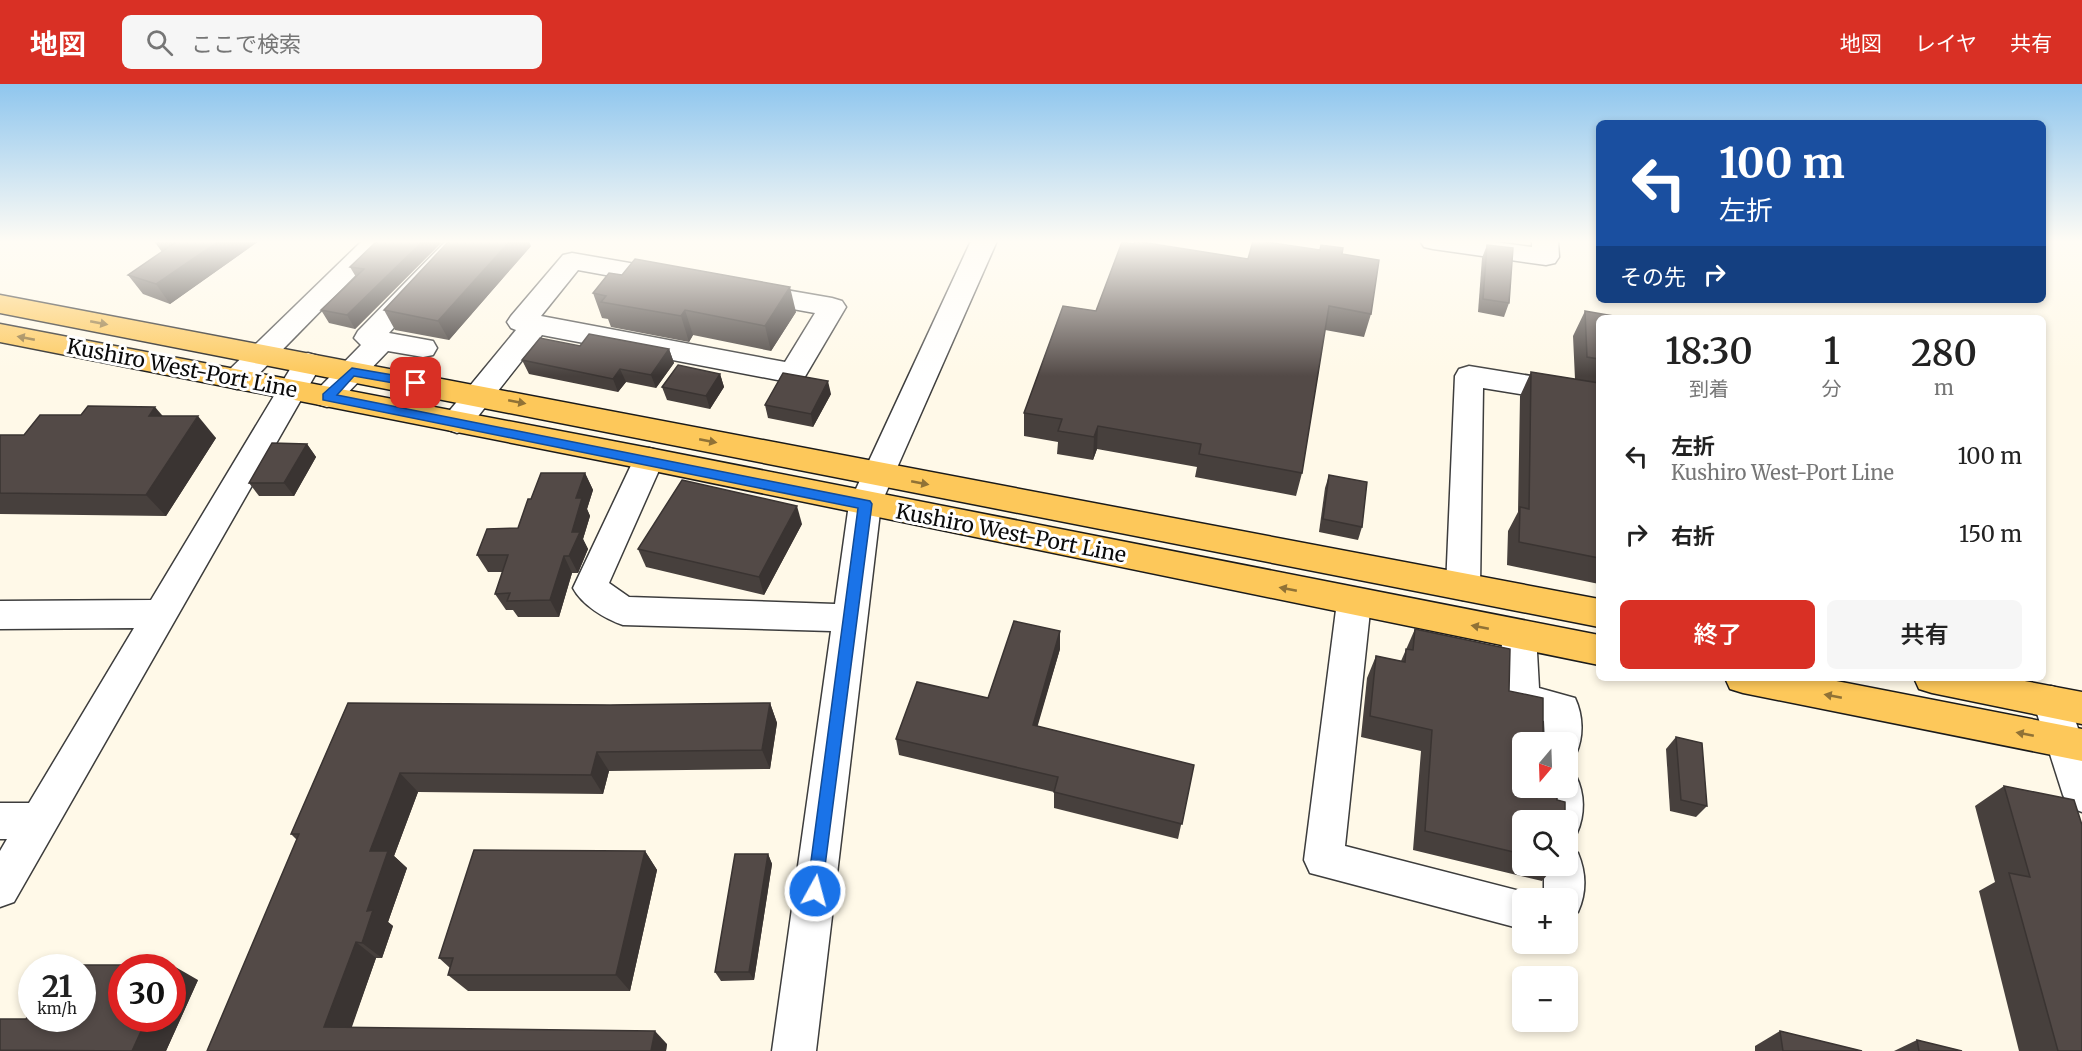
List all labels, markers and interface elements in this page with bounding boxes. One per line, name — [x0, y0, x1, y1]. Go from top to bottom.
search box — [122, 15, 542, 69]
text: 地図 — [30, 26, 86, 62]
icon: search — [143, 26, 176, 59]
text: ここで検索 — [191, 30, 301, 58]
text: 地図 — [1840, 30, 1882, 57]
text: レイヤ — [1915, 30, 1977, 57]
text: 共有 — [2010, 30, 2052, 57]
text: 100 m — [1719, 137, 1845, 189]
icon: left — [1620, 144, 1698, 222]
text: 左折 — [1719, 193, 1773, 227]
icon: right — [1698, 258, 1731, 291]
text: その先 — [1620, 263, 1686, 291]
one-way arrow — [89, 319, 108, 328]
text: 18:30 — [1665, 329, 1753, 374]
text: 1 — [1824, 329, 1840, 374]
text: 280 — [1911, 331, 1977, 376]
street label: Kushiro West-Port Line — [65, 332, 299, 404]
one-way arrow — [16, 333, 35, 342]
pin — [390, 357, 441, 408]
icon: arrive — [399, 366, 432, 399]
text: m — [1934, 375, 1954, 400]
text: 到着 — [1689, 376, 1729, 401]
text: 分 — [1822, 376, 1842, 401]
one-way arrow — [508, 398, 527, 407]
text: 左折 — [1671, 432, 1715, 460]
one-way arrow — [699, 437, 718, 446]
icon: left — [1620, 440, 1653, 473]
text: 100 m — [1957, 442, 2022, 470]
text: Kushiro West-Port Line — [1671, 460, 1894, 485]
one-way arrow — [911, 479, 930, 488]
street label: Kushiro West-Port Line — [894, 497, 1128, 569]
icon: right — [1620, 518, 1653, 551]
text: 150 m — [1959, 520, 2022, 548]
text: 右折 — [1671, 522, 1715, 550]
one-way arrow — [1279, 584, 1298, 593]
button: 終了 — [1620, 600, 1815, 669]
button: 共有 — [1827, 600, 2022, 669]
one-way arrow — [1470, 622, 1489, 631]
one-way arrow — [1824, 691, 1843, 700]
one-way arrow — [2015, 728, 2034, 738]
north arrow — [1512, 732, 1578, 798]
map controls — [1512, 732, 1578, 1032]
button: search — [1512, 810, 1578, 876]
position arrow — [783, 859, 847, 923]
button: + — [1512, 888, 1578, 954]
speed limit sign: 30 — [108, 954, 186, 1032]
button: − — [1512, 966, 1578, 1032]
text: 21 — [42, 967, 72, 1005]
text: km/h — [37, 999, 77, 1018]

